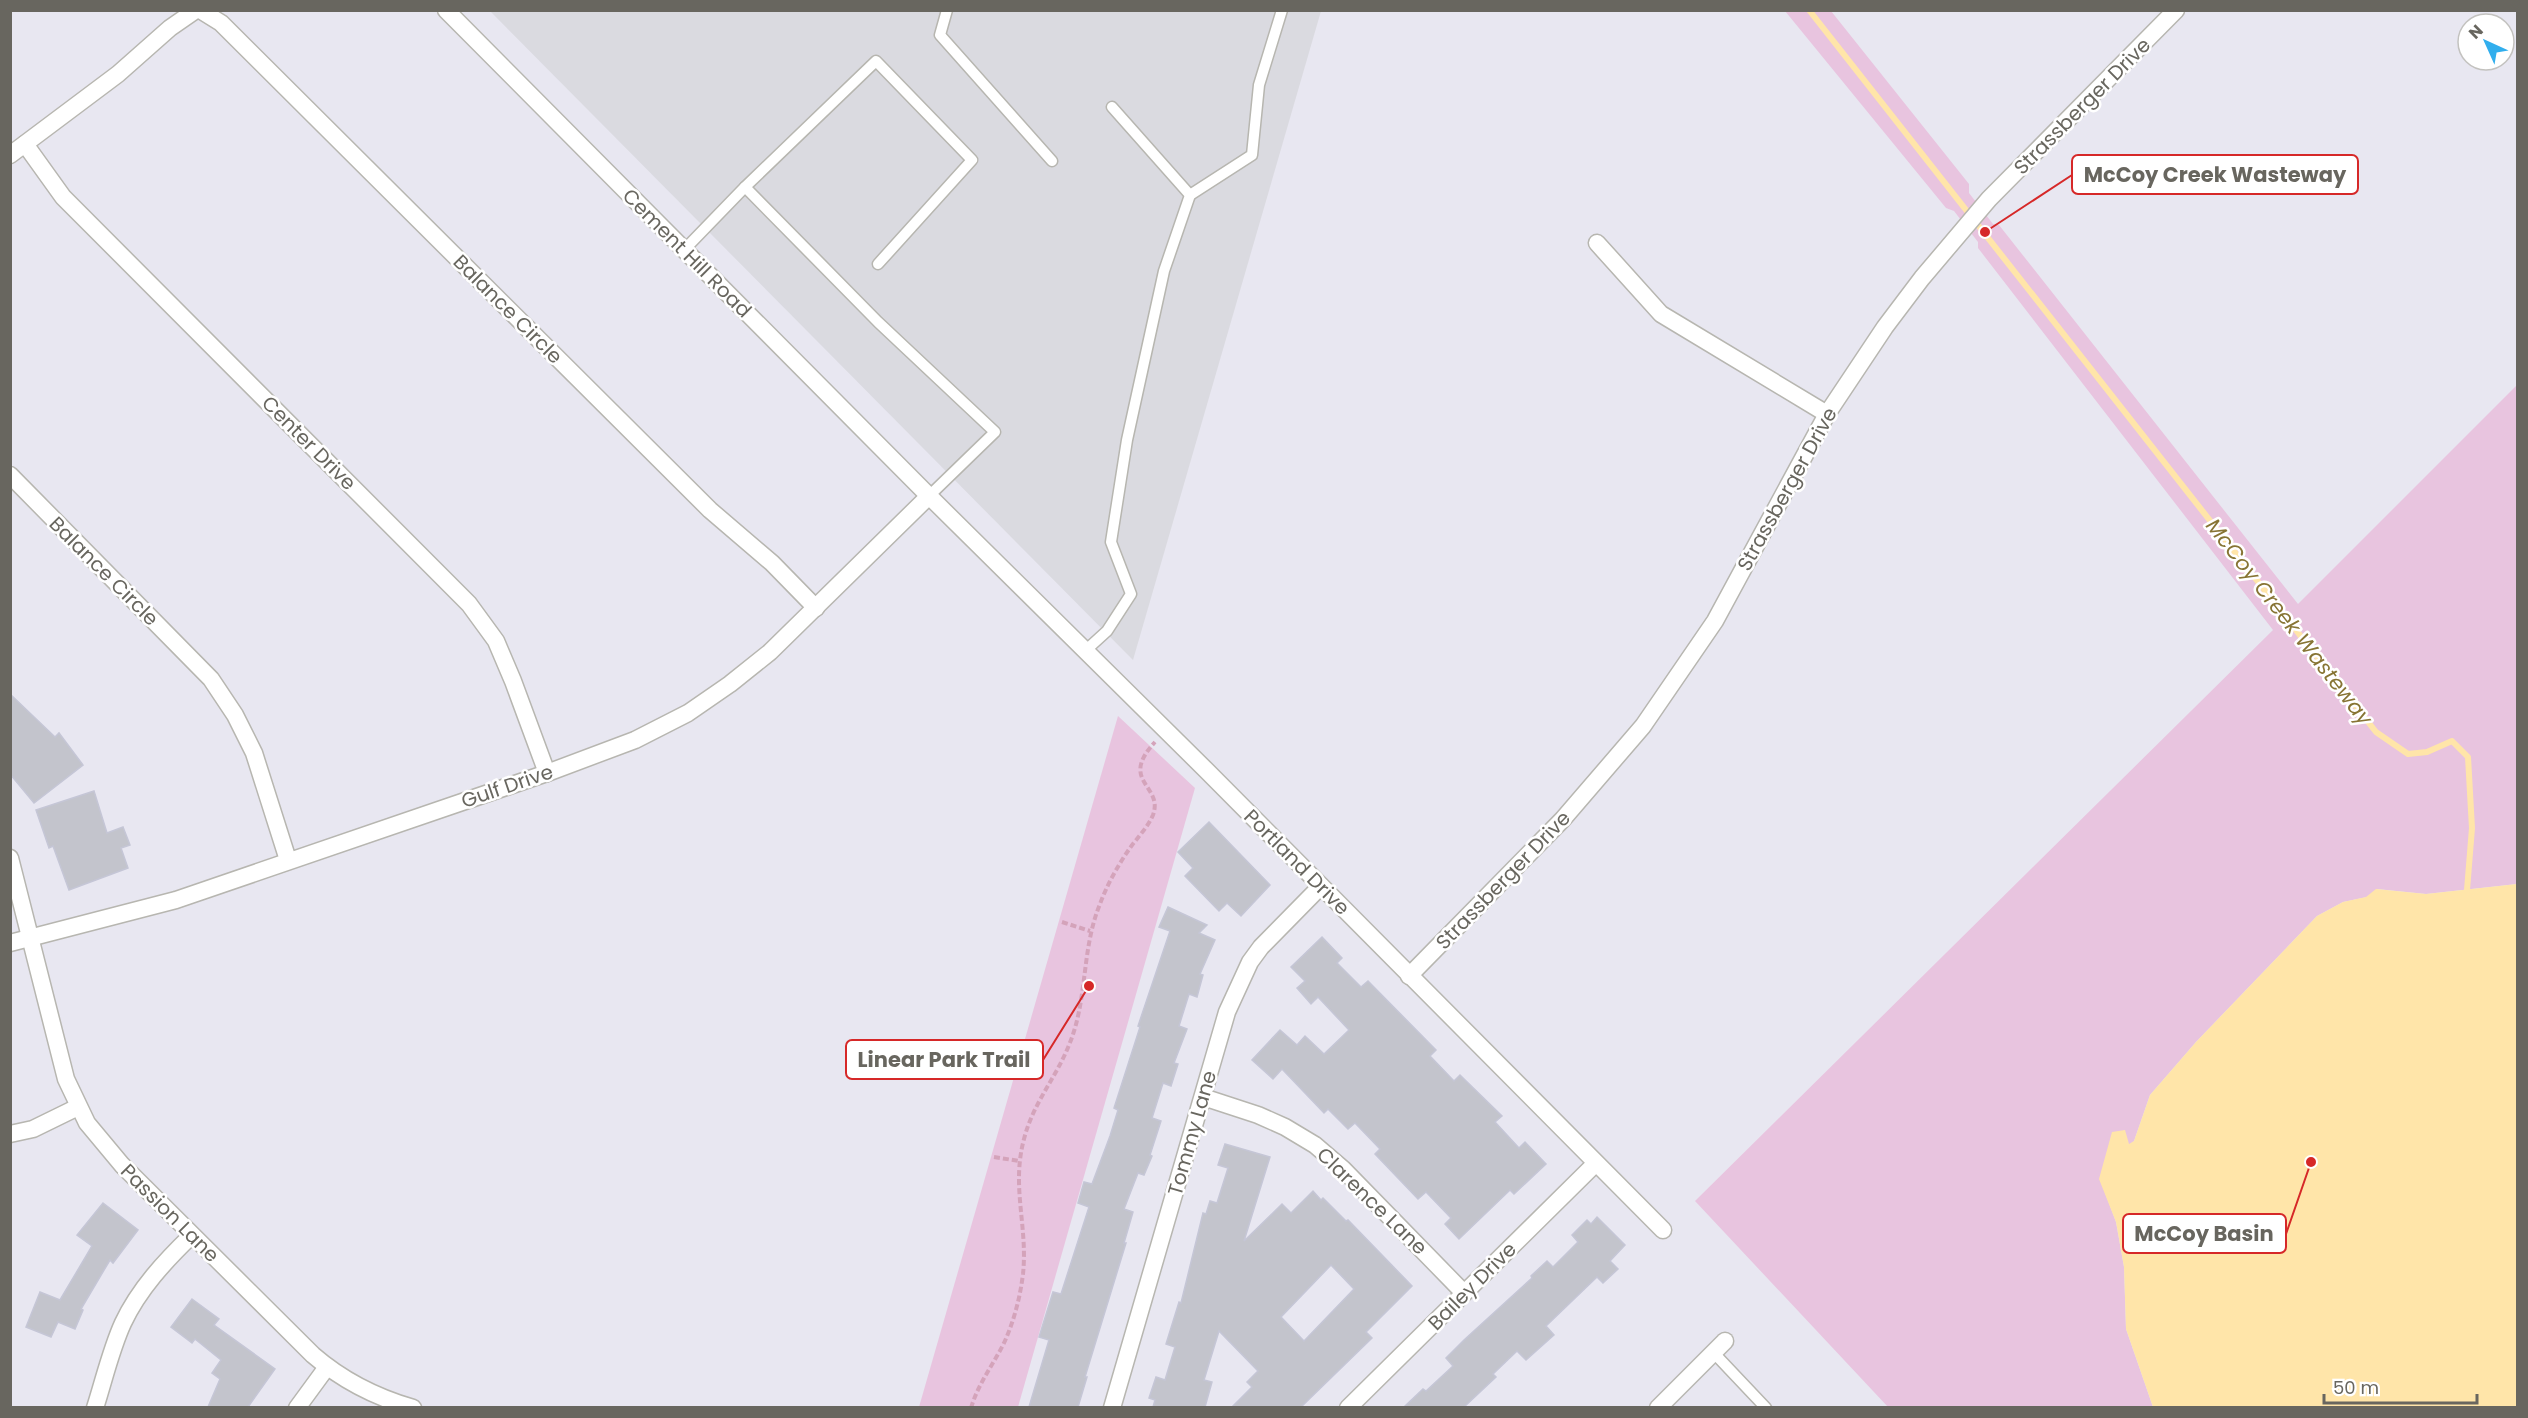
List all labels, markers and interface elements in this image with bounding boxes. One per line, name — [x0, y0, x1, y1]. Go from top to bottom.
north arrow — [2456, 12, 2516, 72]
text: N — [2463, 19, 2488, 44]
street label: Strassberger Drive — [2007, 31, 2157, 181]
callout: McCoy Creek Wasteway — [2072, 155, 2358, 194]
text: McCoy Creek Wasteway — [2084, 160, 2347, 189]
street label: Cement Hill Road — [616, 182, 758, 324]
street label: Balance Circle — [447, 248, 569, 370]
street label: Center Drive — [256, 390, 362, 496]
street label: Strassberger Drive — [1730, 402, 1844, 576]
street label: Balance Circle — [43, 510, 165, 632]
water label: McCoy Creek Wasteway — [2199, 512, 2380, 732]
street label: Gulf Drive — [457, 757, 557, 815]
street label: Portland Drive — [1238, 803, 1356, 921]
street label: Strassberger Drive — [1429, 804, 1577, 956]
callout: Linear Park Trail — [846, 1040, 1043, 1079]
text: Linear Park Trail — [858, 1045, 1030, 1074]
street label: Tommy Lane — [1161, 1067, 1223, 1199]
street label: Clarence Lane — [1311, 1141, 1433, 1261]
street label: Passion Lane — [114, 1157, 226, 1269]
callout: McCoy Basin — [2123, 1214, 2286, 1253]
text: McCoy Basin — [2134, 1219, 2274, 1248]
street label: Bailey Drive — [1422, 1236, 1522, 1336]
scale bar — [2324, 1367, 2477, 1405]
text: 50 m — [2333, 1375, 2379, 1400]

